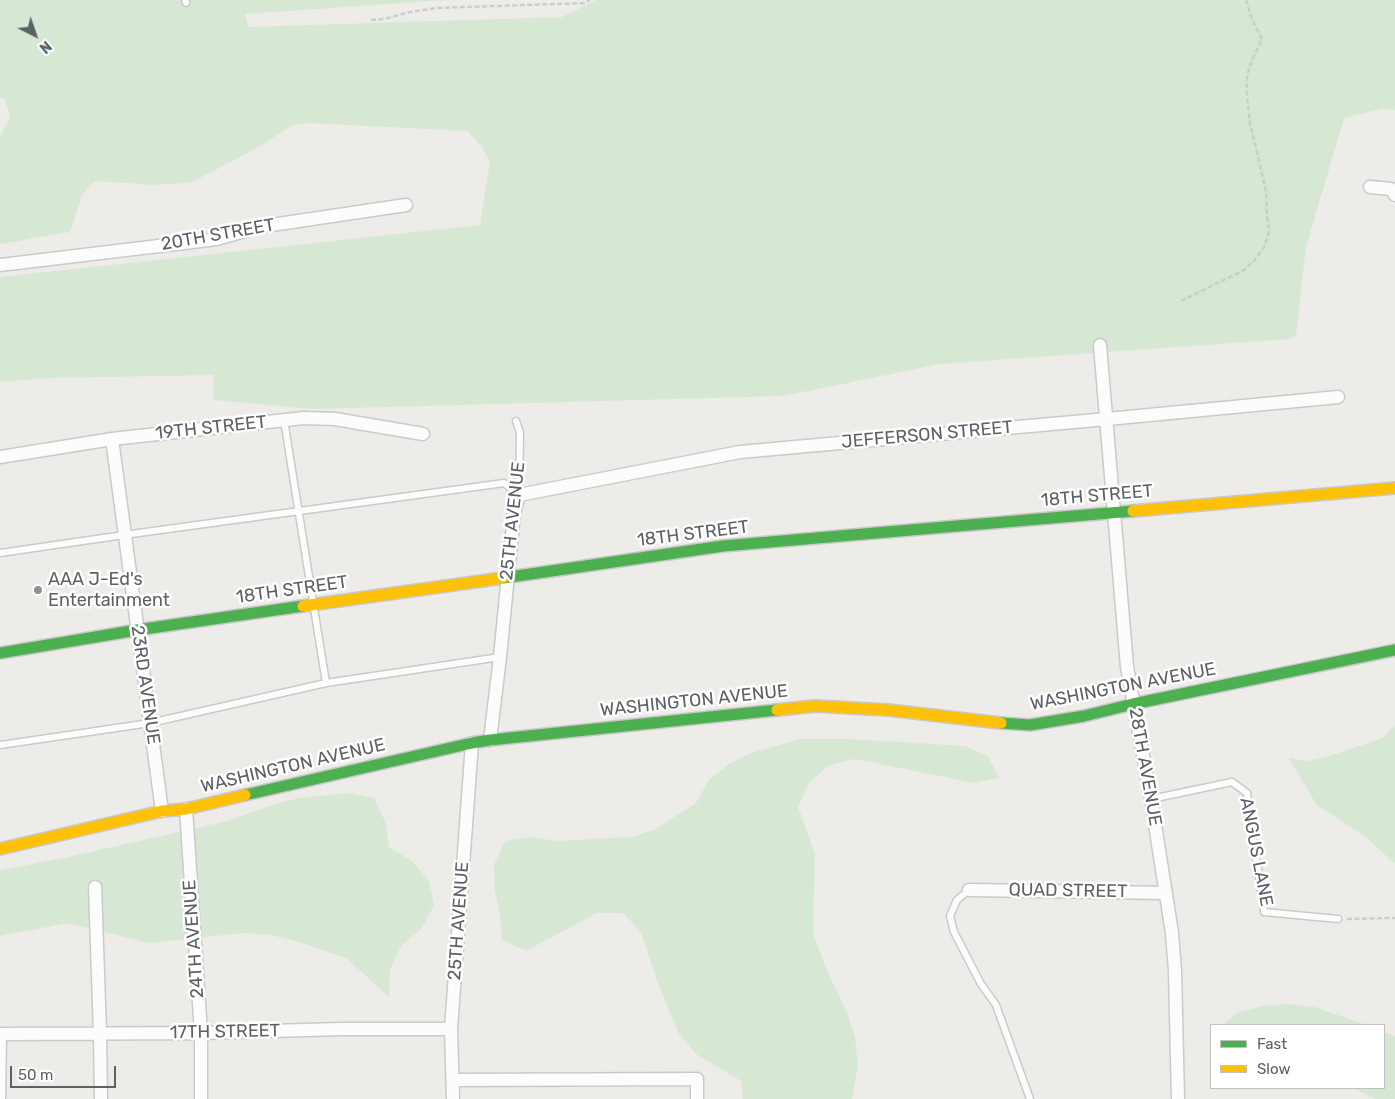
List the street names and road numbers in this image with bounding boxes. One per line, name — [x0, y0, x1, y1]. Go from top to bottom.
street label: 20TH STREET — [159, 214, 277, 256]
street label: 19TH STREET — [154, 411, 268, 445]
street label: JEFFERSON STREET — [840, 417, 1014, 453]
street label: 25TH AVENUE — [496, 461, 530, 581]
street label: 18TH STREET — [1040, 480, 1154, 512]
street label: 18TH STREET — [636, 516, 750, 552]
street label: 18TH STREET — [235, 571, 349, 609]
street label: 23RD AVENUE — [126, 624, 164, 746]
street label: WASHINGTON AVENUE — [1028, 658, 1218, 716]
street label: WASHINGTON AVENUE — [599, 680, 789, 722]
street label: 28TH AVENUE — [1124, 706, 1166, 828]
street label: WASHINGTON AVENUE — [199, 734, 387, 798]
street label: ANGUS LANE — [1235, 796, 1277, 908]
street label: 25TH AVENUE — [444, 861, 474, 981]
street label: 24TH AVENUE — [179, 879, 209, 999]
street label: QUAD STREET — [1008, 879, 1128, 903]
street label: 17TH STREET — [170, 1020, 280, 1044]

